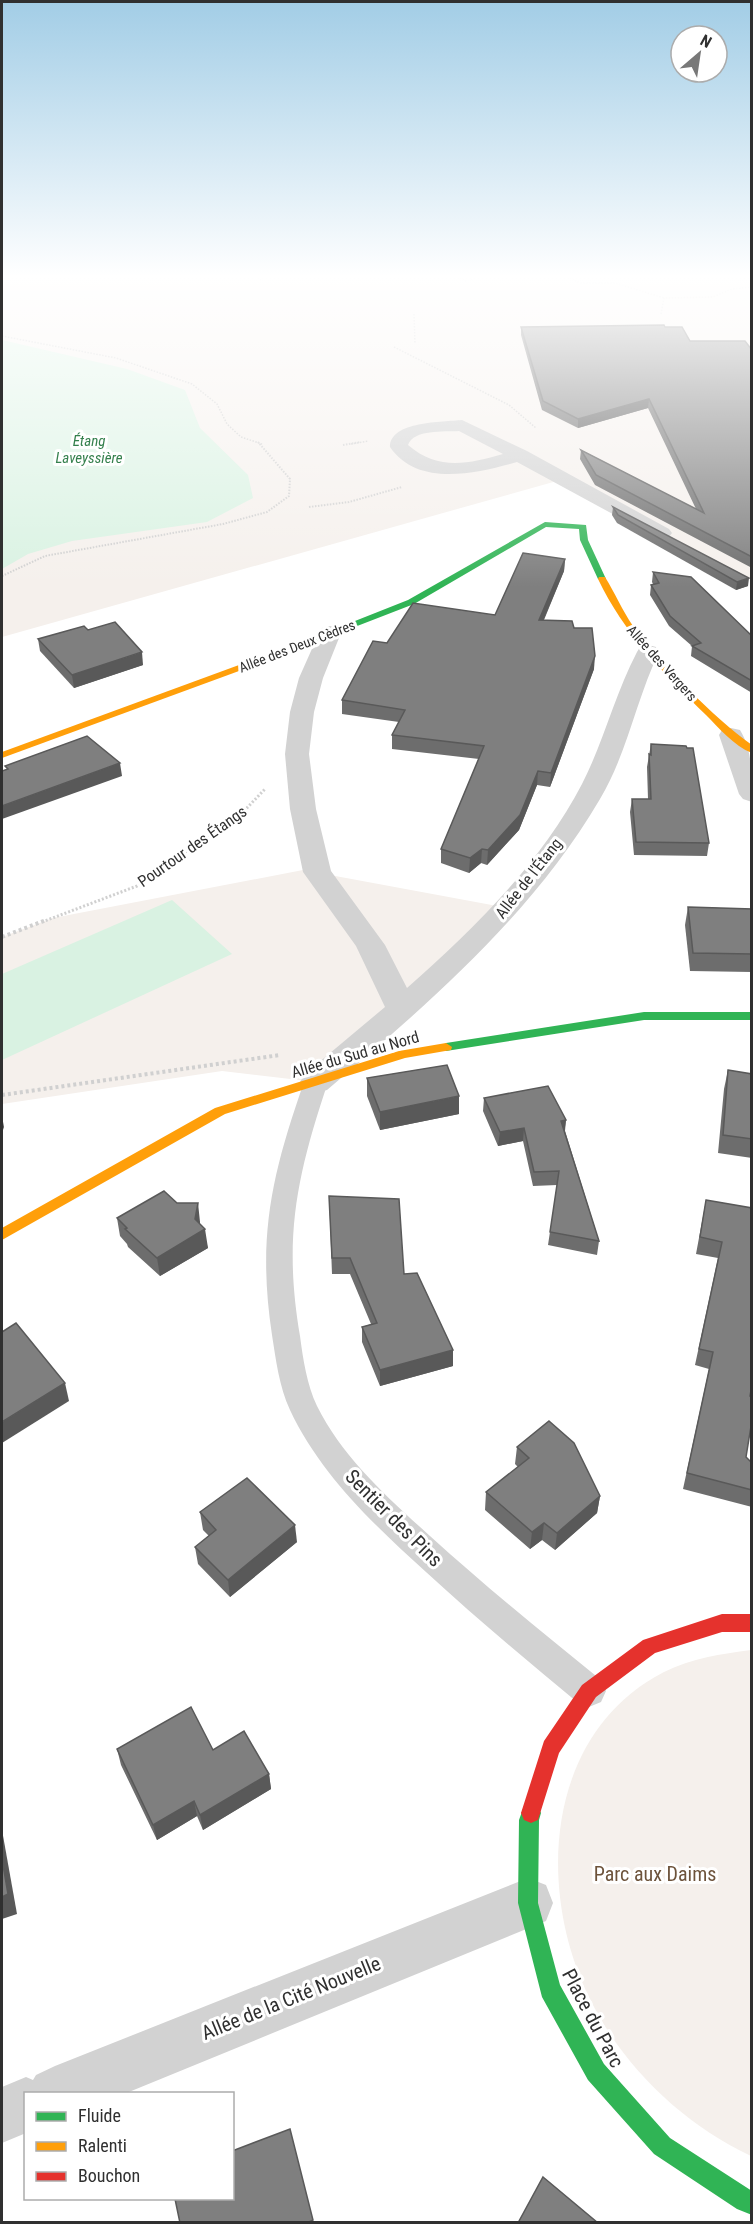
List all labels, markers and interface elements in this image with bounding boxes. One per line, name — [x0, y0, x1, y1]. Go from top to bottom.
north arrow — [669, 24, 729, 84]
text: N — [697, 31, 715, 52]
water label: Étang Laveyssière — [55, 432, 123, 467]
street label: Allée des Deux Cèdres — [237, 616, 357, 676]
street label: Allée des Vergers — [624, 622, 700, 704]
street label: Pourtour des Étangs — [134, 802, 250, 891]
street label: Allée de l'Étang — [491, 834, 566, 922]
street label: Allée du Sud au Nord — [289, 1027, 421, 1082]
street label: Sentier des Pins — [340, 1464, 448, 1572]
park label: Parc aux Daims — [594, 1862, 716, 1886]
street label: Allée de la Cité Nouvelle — [198, 1951, 384, 2045]
street label: Place du Parc — [557, 1965, 629, 2071]
legend — [24, 2092, 234, 2200]
text: Fluide — [78, 2105, 121, 2126]
text: Ralenti — [78, 2135, 127, 2156]
text: Bouchon — [78, 2165, 140, 2186]

